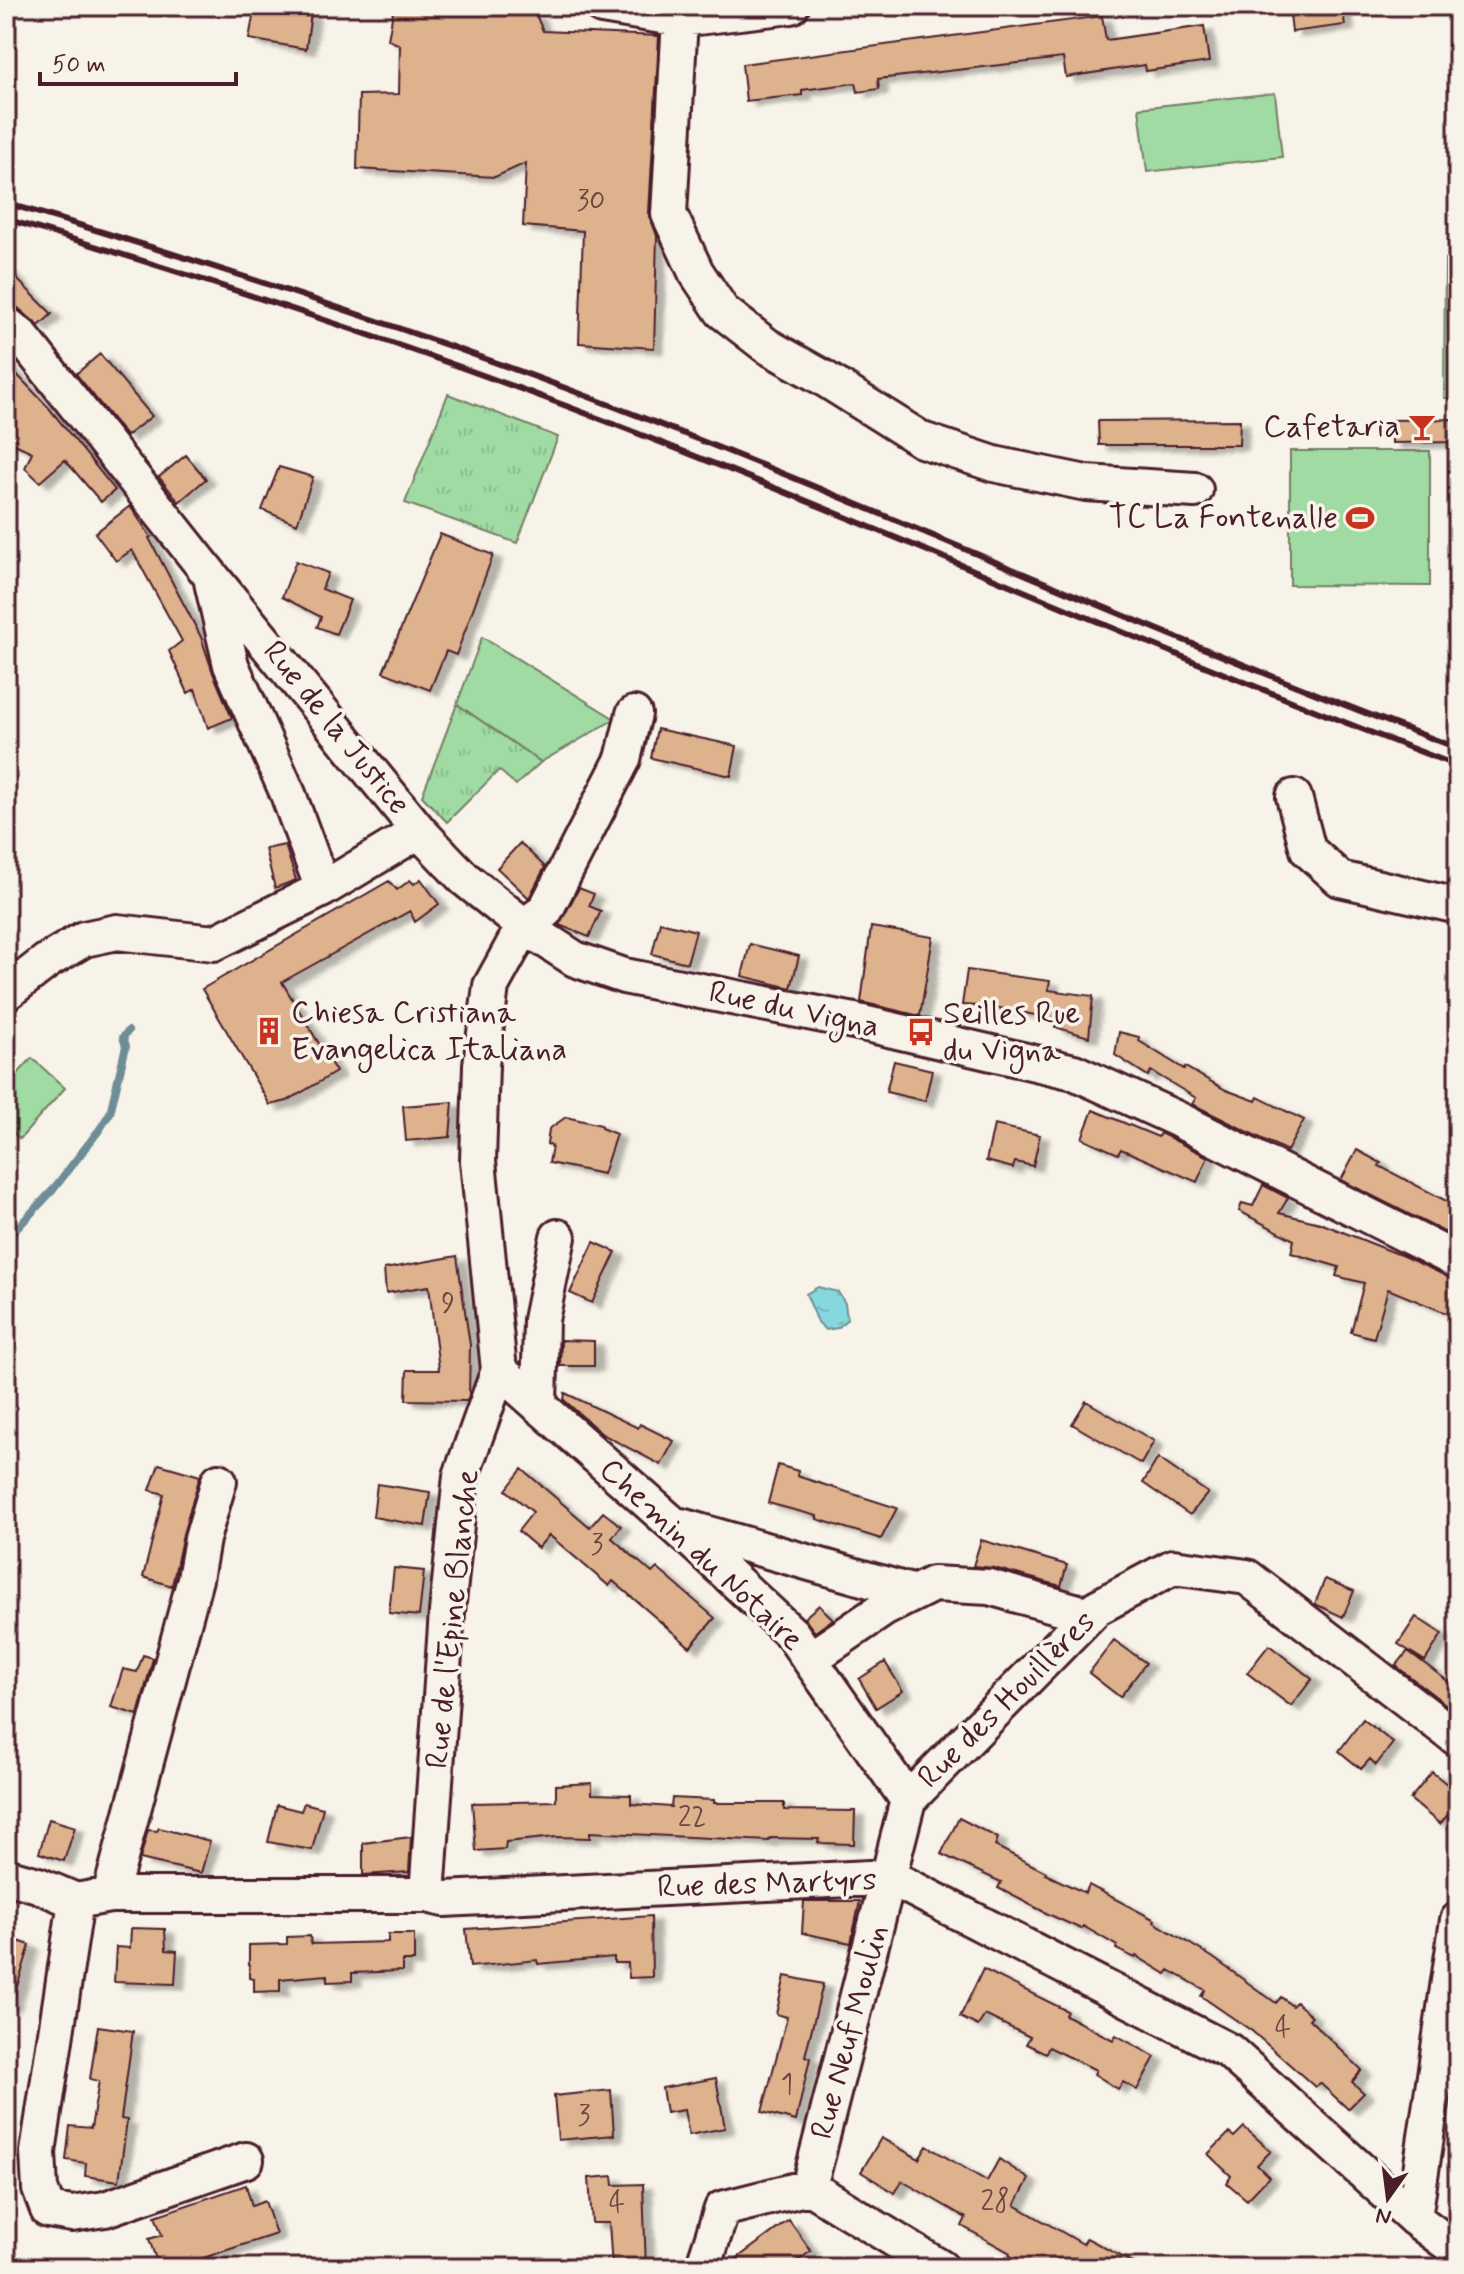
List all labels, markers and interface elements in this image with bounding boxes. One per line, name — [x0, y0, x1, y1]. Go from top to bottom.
scale bar — [40, 36, 236, 86]
text: 50 m — [52, 50, 106, 81]
house number: 30 — [577, 183, 605, 220]
place label: Cafetaria — [1263, 406, 1400, 448]
bar icon: Cafetaria — [1407, 412, 1437, 442]
place label: TC La Fontenalle — [1108, 497, 1338, 539]
sports icon: TC La Fontenalle — [1345, 503, 1375, 533]
street label: Rue de la Justice — [253, 632, 419, 824]
street label: Rue du Vigna — [705, 971, 883, 1050]
place label: Chiesa Cristiana Evangelica Italiana — [291, 992, 567, 1073]
place label: Seilles Rue du Vigna — [943, 993, 1080, 1074]
building icon: Chiesa Cristiana Evangelica Italiana — [254, 1016, 284, 1046]
bus stop icon: Seilles Rue du Vigna — [906, 1017, 936, 1047]
house number: 9 — [441, 1286, 455, 1323]
street label: Chemin du Notaire — [590, 1449, 812, 1661]
street label: Rue de l'Epine Blanche — [416, 1467, 490, 1771]
house number: 3 — [591, 1527, 604, 1564]
street label: Rue des Houillères — [909, 1602, 1105, 1798]
house number: 22 — [678, 1800, 706, 1837]
street label: Rue des Martyrs — [656, 1859, 878, 1909]
street label: Rue Neuf Moulin — [801, 1920, 899, 2144]
house number: 4 — [1275, 2010, 1291, 2047]
house number: 1 — [781, 2067, 793, 2104]
house number: 3 — [578, 2098, 591, 2135]
north arrow — [1348, 2158, 1428, 2238]
house number: 28 — [980, 2184, 1010, 2221]
house number: 4 — [609, 2185, 625, 2222]
text: N — [1373, 2200, 1394, 2231]

